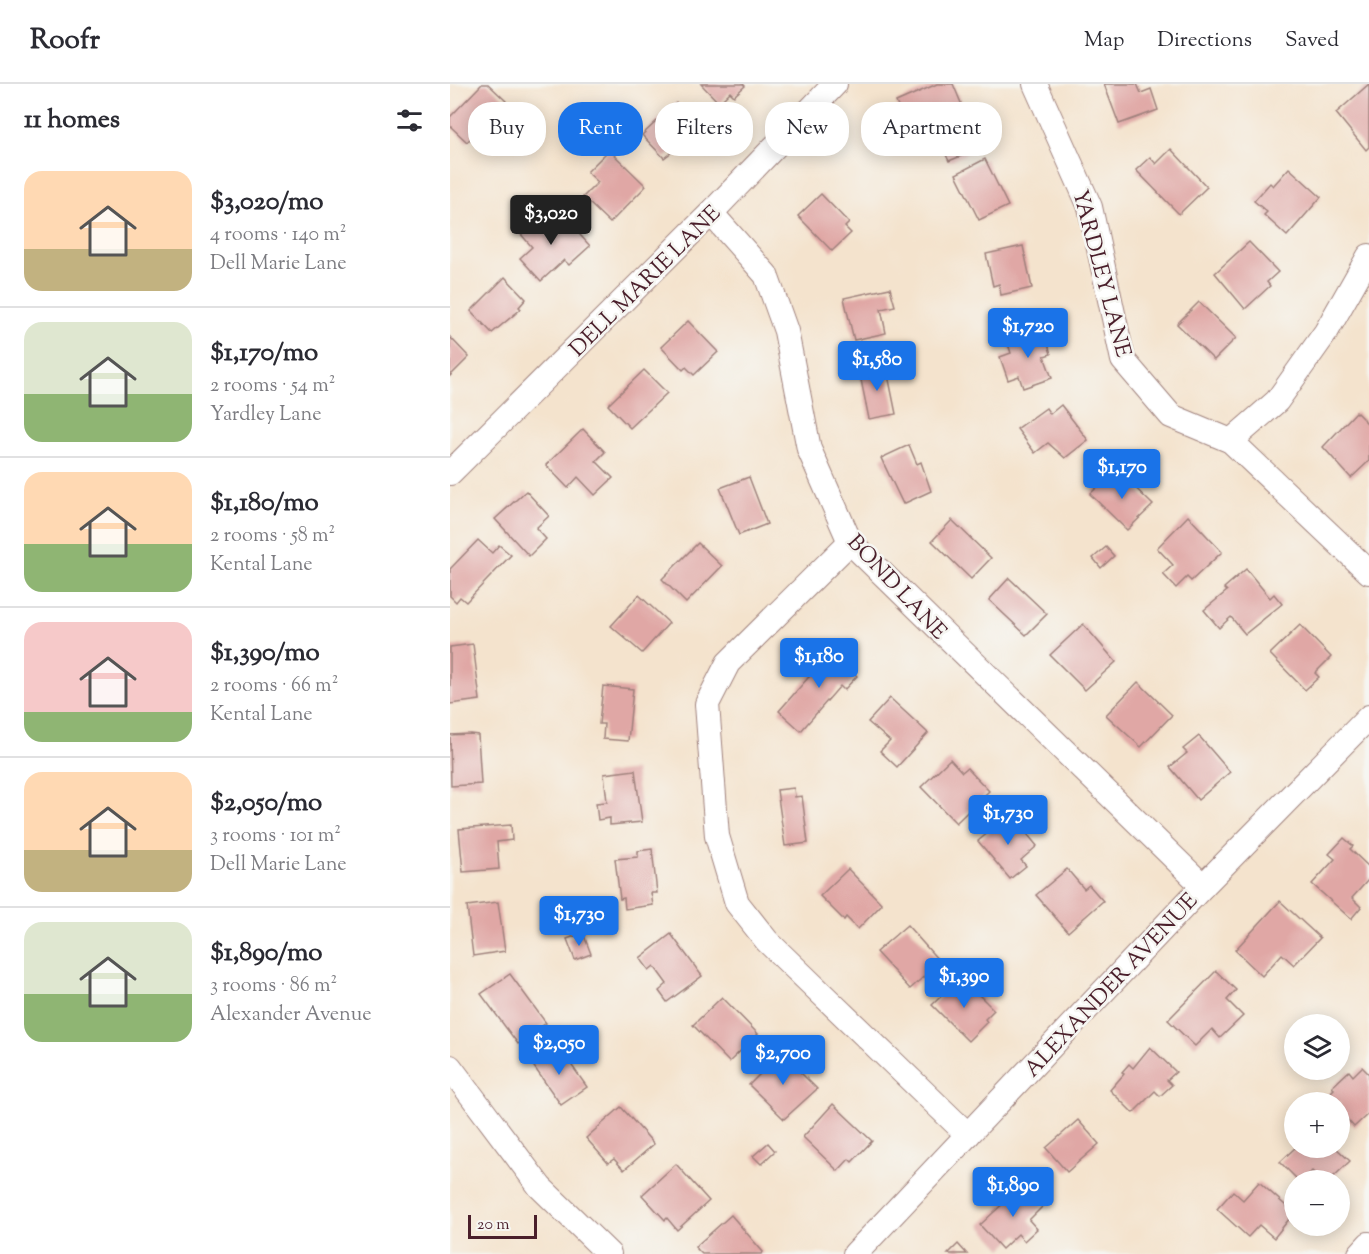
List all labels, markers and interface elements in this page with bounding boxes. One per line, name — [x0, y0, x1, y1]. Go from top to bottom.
text: Roofr — [30, 21, 100, 61]
text: Map — [1084, 26, 1124, 56]
text: Directions — [1157, 26, 1252, 56]
text: Saved — [1285, 26, 1339, 56]
text: 11 homes — [24, 102, 120, 139]
chip: Buy — [468, 102, 546, 156]
chip: Rent — [558, 102, 643, 156]
chip: Filters — [655, 102, 753, 156]
chip: New — [765, 102, 849, 156]
chip: Apartment — [861, 102, 1002, 156]
icon: filters — [393, 104, 426, 137]
text: $3,020/mo — [210, 184, 324, 221]
street label: YARDLEY LANE — [1062, 186, 1138, 361]
icon: home — [72, 195, 144, 267]
pin: $3,020 — [502, 195, 600, 246]
street label: DELL MARIE LANE — [563, 199, 729, 365]
text: $3,020 — [524, 200, 578, 229]
text: 4 rooms · 140 m² — [210, 221, 347, 250]
text: Dell Marie Lane — [210, 250, 347, 279]
pin: $1,720 — [979, 308, 1077, 359]
text: $1,720 — [1002, 313, 1054, 342]
text: $1,170/mo — [210, 335, 318, 372]
pin: $1,580 — [828, 341, 926, 392]
icon: home — [72, 346, 144, 418]
text: $1,580 — [852, 346, 902, 375]
text: 2 rooms · 54 m² — [210, 372, 335, 401]
text: Yardley Lane — [210, 401, 321, 430]
pin: $1,170 — [1073, 449, 1171, 500]
text: $1,170 — [1097, 454, 1147, 483]
text: $1,180/mo — [210, 485, 319, 522]
icon: home — [72, 496, 144, 568]
text: 2 rooms · 58 m² — [210, 522, 335, 551]
street label: BOND LANE — [838, 528, 953, 648]
text: Kental Lane — [210, 551, 313, 580]
text: $1,390/mo — [210, 635, 320, 672]
pin: $1,180 — [770, 638, 868, 689]
text: $1,180 — [794, 643, 844, 672]
icon: home — [72, 646, 144, 718]
text: 2 rooms · 66 m² — [210, 672, 338, 701]
text: Kental Lane — [210, 701, 313, 730]
text: $2,050/mo — [210, 785, 322, 822]
pin: $1,730 — [959, 795, 1057, 846]
icon: home — [72, 796, 144, 868]
text: $1,730 — [983, 800, 1033, 829]
text: 3 rooms · 101 m² — [210, 822, 341, 851]
text: Dell Marie Lane — [210, 851, 347, 880]
street label: ALEXANDER AVENUE — [1018, 887, 1206, 1086]
pin: $1,730 — [530, 896, 628, 947]
text: $1,730 — [554, 901, 604, 930]
text: $1,890/mo — [210, 935, 323, 972]
icon: home — [72, 946, 144, 1018]
pin: $1,390 — [915, 958, 1013, 1009]
text: $1,390 — [939, 963, 989, 992]
text: 3 rooms · 86 m² — [210, 972, 337, 1001]
text: Alexander Avenue — [210, 1001, 372, 1030]
map controls — [1284, 1014, 1350, 1236]
button: layers — [1284, 1014, 1350, 1080]
pin: $2,050 — [510, 1025, 608, 1076]
text: $2,050 — [533, 1030, 585, 1059]
pin: $2,700 — [734, 1035, 832, 1086]
text: $2,700 — [755, 1040, 811, 1069]
button: + — [1284, 1092, 1350, 1158]
pin: $1,890 — [964, 1167, 1062, 1218]
button: − — [1284, 1170, 1350, 1236]
text: $1,890 — [987, 1172, 1039, 1201]
scale bar — [468, 1212, 537, 1240]
text: 20 m — [477, 1214, 510, 1237]

